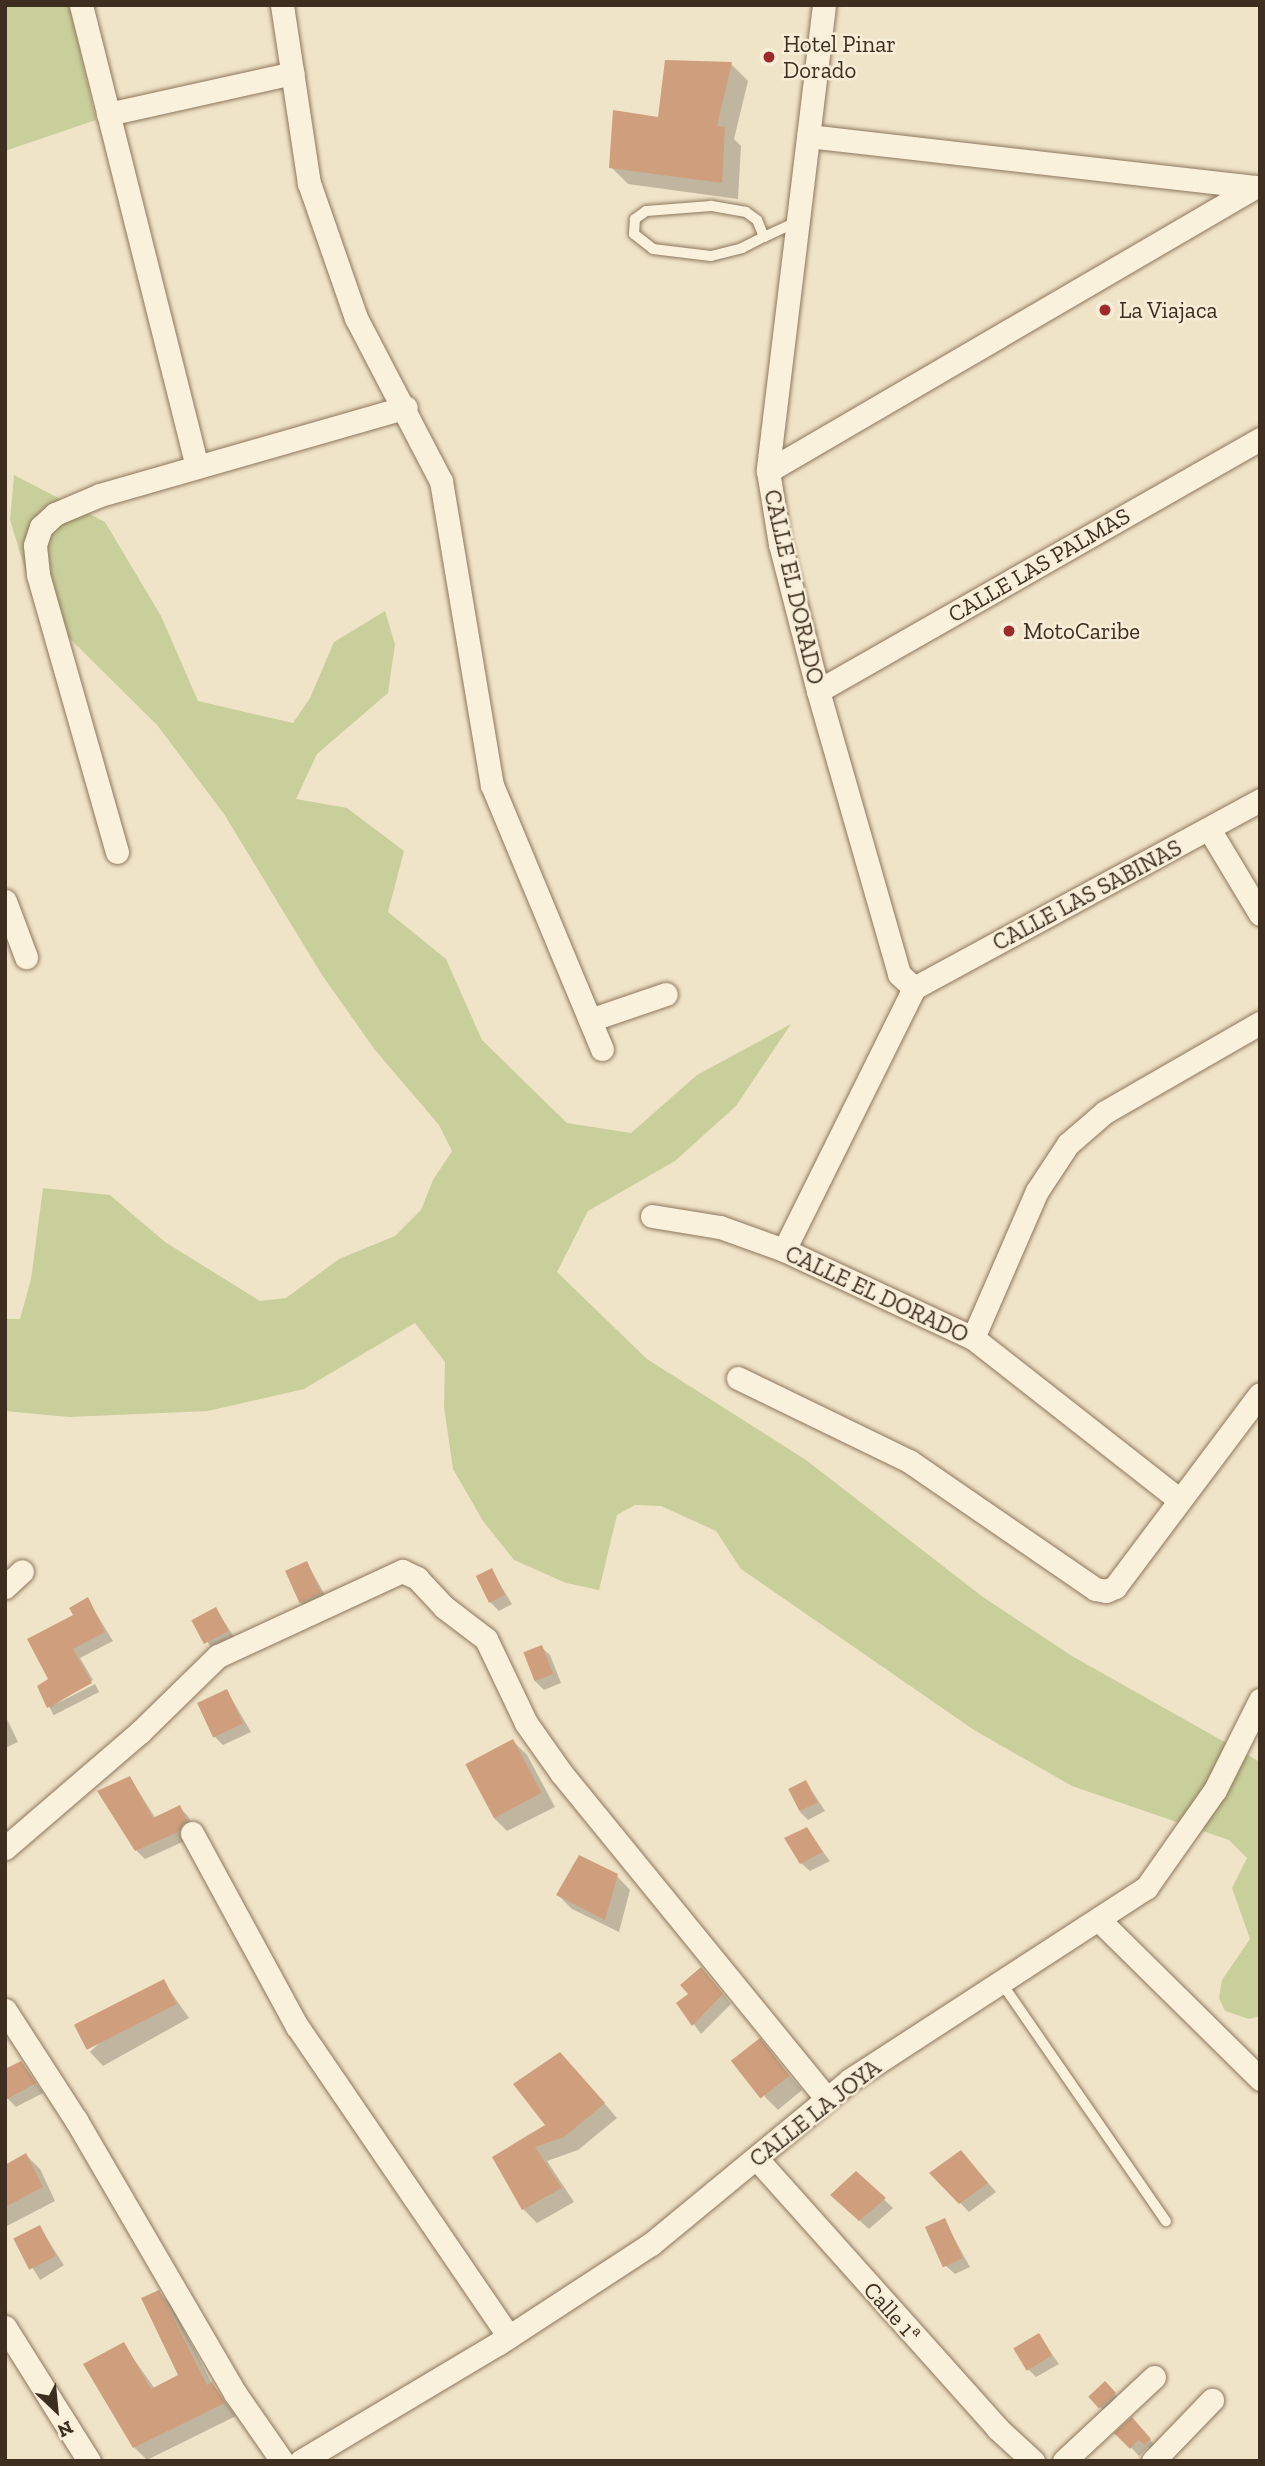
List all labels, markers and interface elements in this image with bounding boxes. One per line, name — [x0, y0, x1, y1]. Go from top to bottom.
place label: Hotel Pinar Dorado — [783, 30, 896, 84]
marker: Hotel Pinar Dorado — [761, 49, 777, 65]
place label: La Viajaca — [1119, 296, 1218, 324]
marker: La Viajaca — [1097, 302, 1113, 318]
street label: CALLE EL DORADO — [758, 487, 830, 687]
street label: CALLE LAS PALMAS — [943, 502, 1135, 628]
place label: MotoCaribe — [1023, 617, 1140, 645]
marker: MotoCaribe — [1001, 623, 1017, 639]
street label: CALLE LAS SABINAS — [988, 833, 1186, 957]
street label: CALLE EL DORADO — [781, 1239, 973, 1349]
street label: CALLE LA JOYA — [744, 2053, 886, 2173]
street label: Calle 1ª — [858, 2276, 926, 2348]
north arrow — [21, 2375, 91, 2445]
text: N — [54, 2416, 77, 2443]

